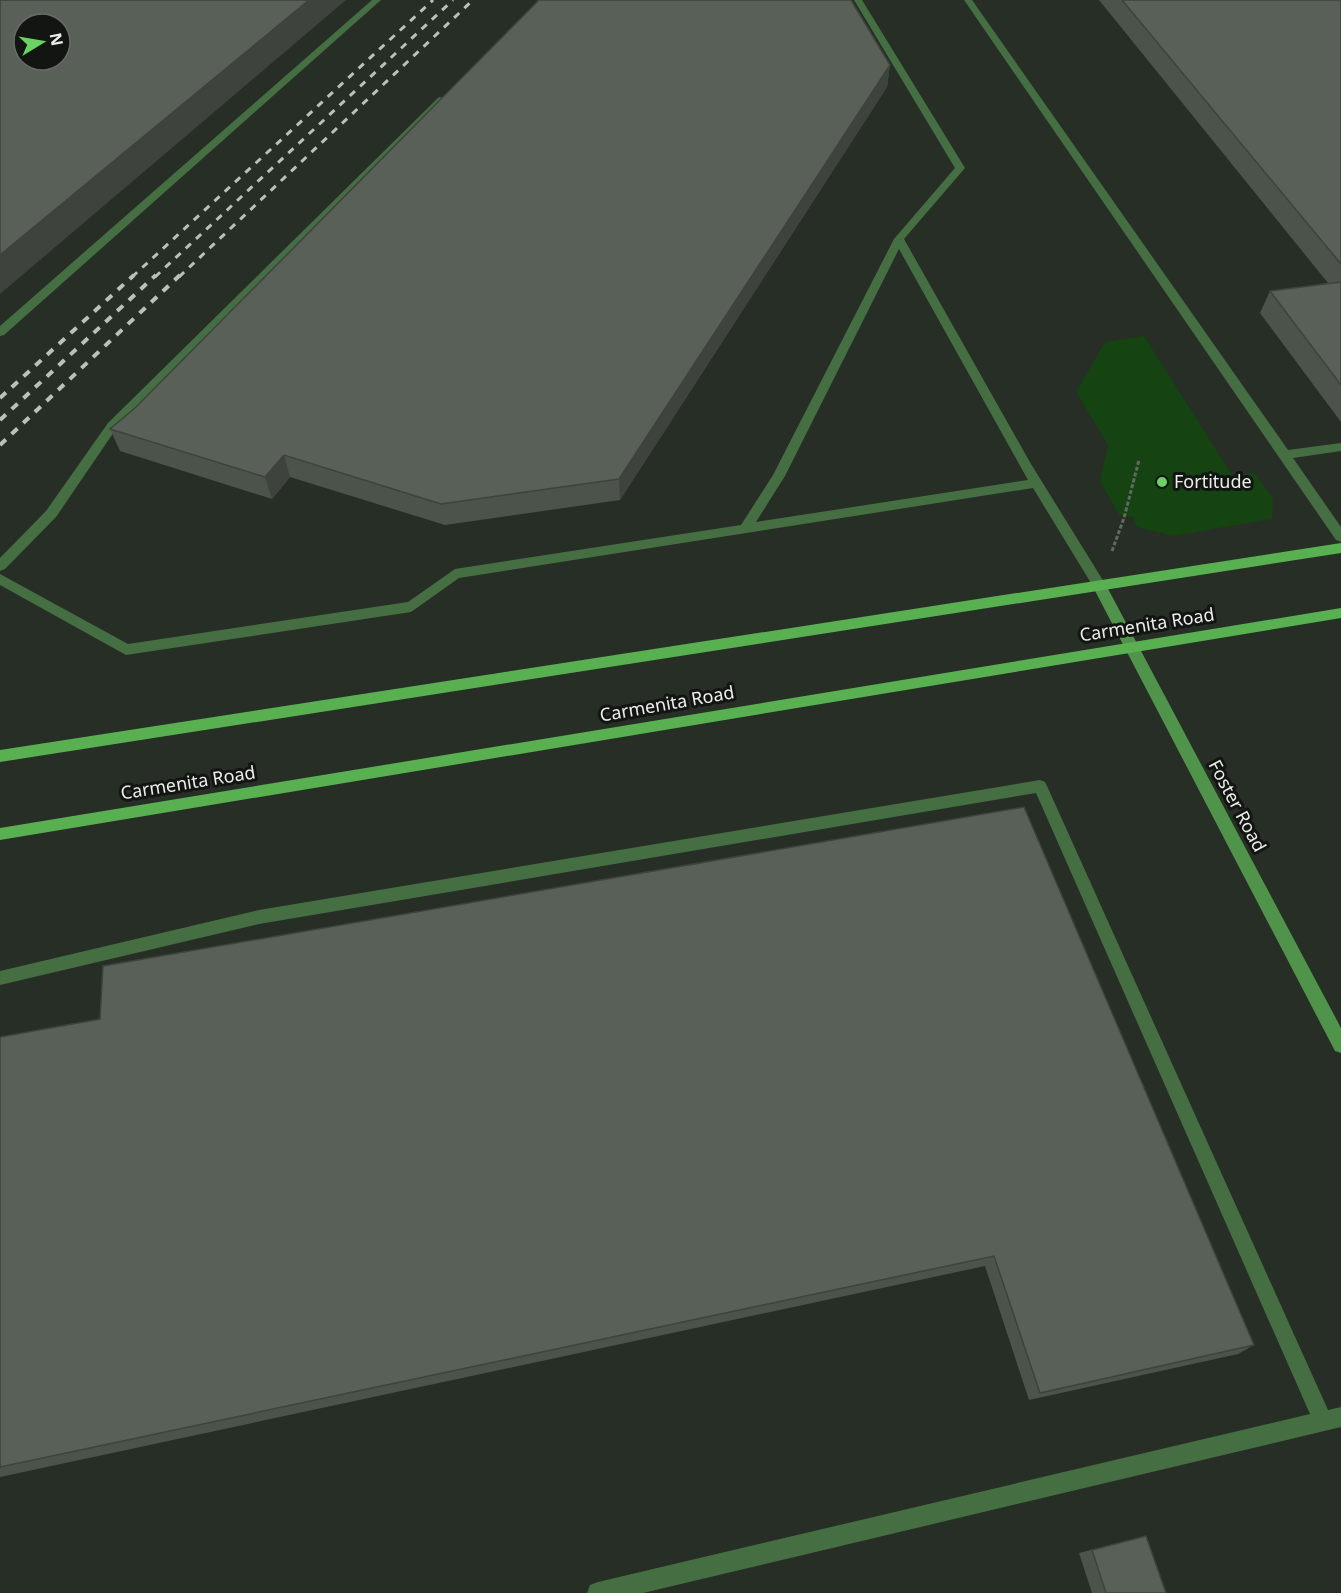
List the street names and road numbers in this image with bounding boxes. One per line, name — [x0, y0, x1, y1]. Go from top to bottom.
street label: Carmenita Road — [1078, 602, 1216, 647]
street label: Carmenita Road — [598, 679, 736, 727]
street label: Foster Road — [1204, 755, 1272, 856]
street label: Carmenita Road — [119, 760, 257, 805]

